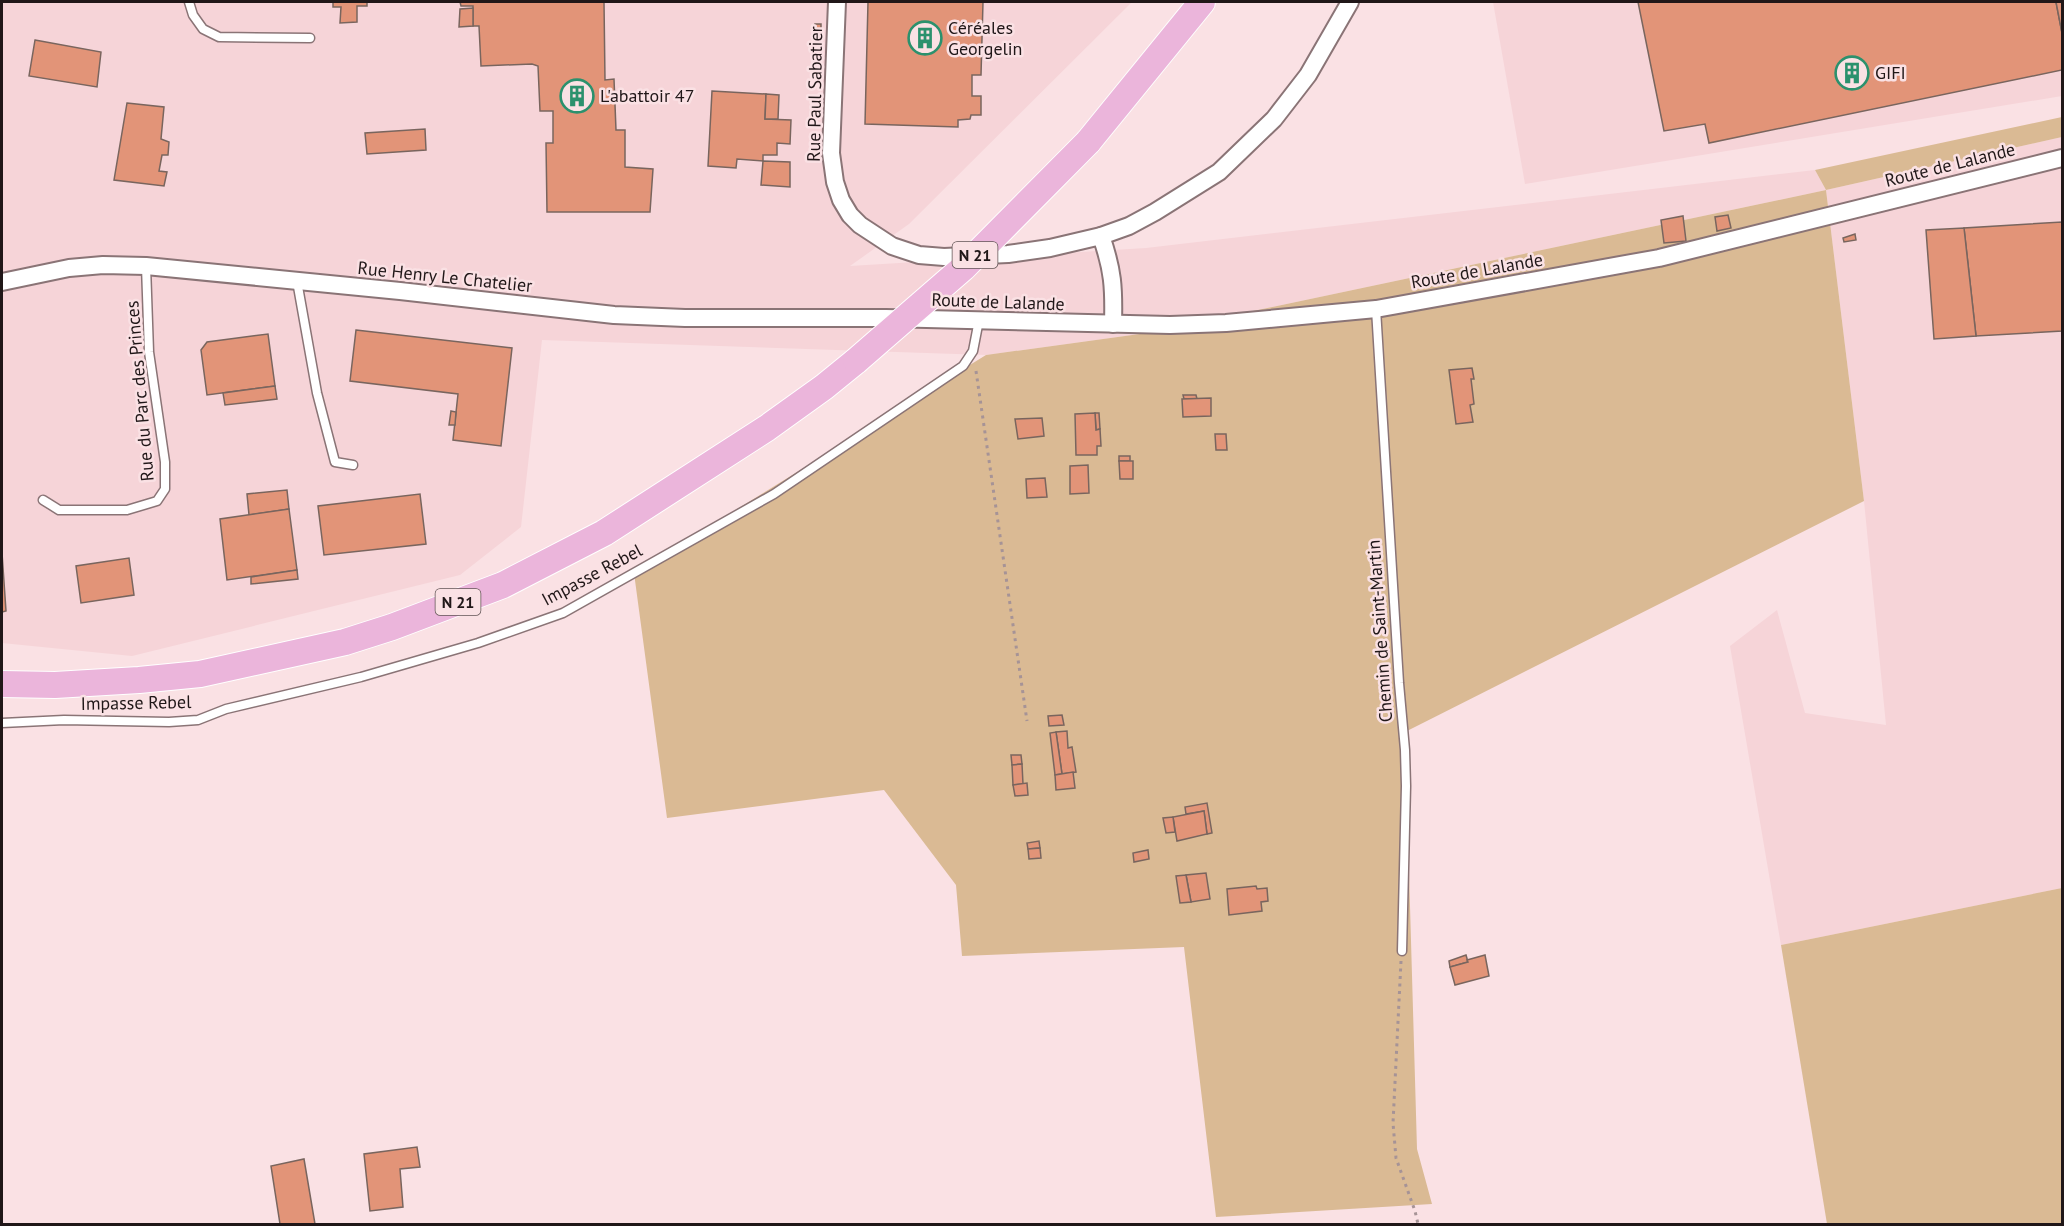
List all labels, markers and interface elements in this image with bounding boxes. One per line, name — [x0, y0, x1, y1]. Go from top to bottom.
place label: Céréales Georgelin — [948, 16, 1022, 60]
building icon: Céréales Georgelin — [907, 20, 943, 56]
street label: Rue Paul Sabatier — [802, 26, 827, 162]
building icon: GIFI — [1834, 55, 1870, 91]
place label: GIFI — [1875, 61, 1906, 84]
building icon: L'abattoir 47 — [559, 78, 595, 114]
place label: L'abattoir 47 — [600, 84, 694, 107]
street label: Route de Lalande — [1882, 137, 2017, 192]
road number: N 21 — [952, 242, 998, 268]
street label: Route de Lalande — [1409, 248, 1545, 293]
street label: Rue Henry Le Chatelier — [357, 256, 534, 297]
street label: Route de Lalande — [931, 288, 1065, 315]
street label: Rue du Parc des Princes — [120, 300, 159, 482]
street label: Impasse Rebel — [537, 538, 647, 611]
street label: Chemin de Saint-Martin — [1362, 539, 1397, 723]
road number: N 21 — [436, 589, 480, 615]
street label: Impasse Rebel — [80, 690, 192, 715]

